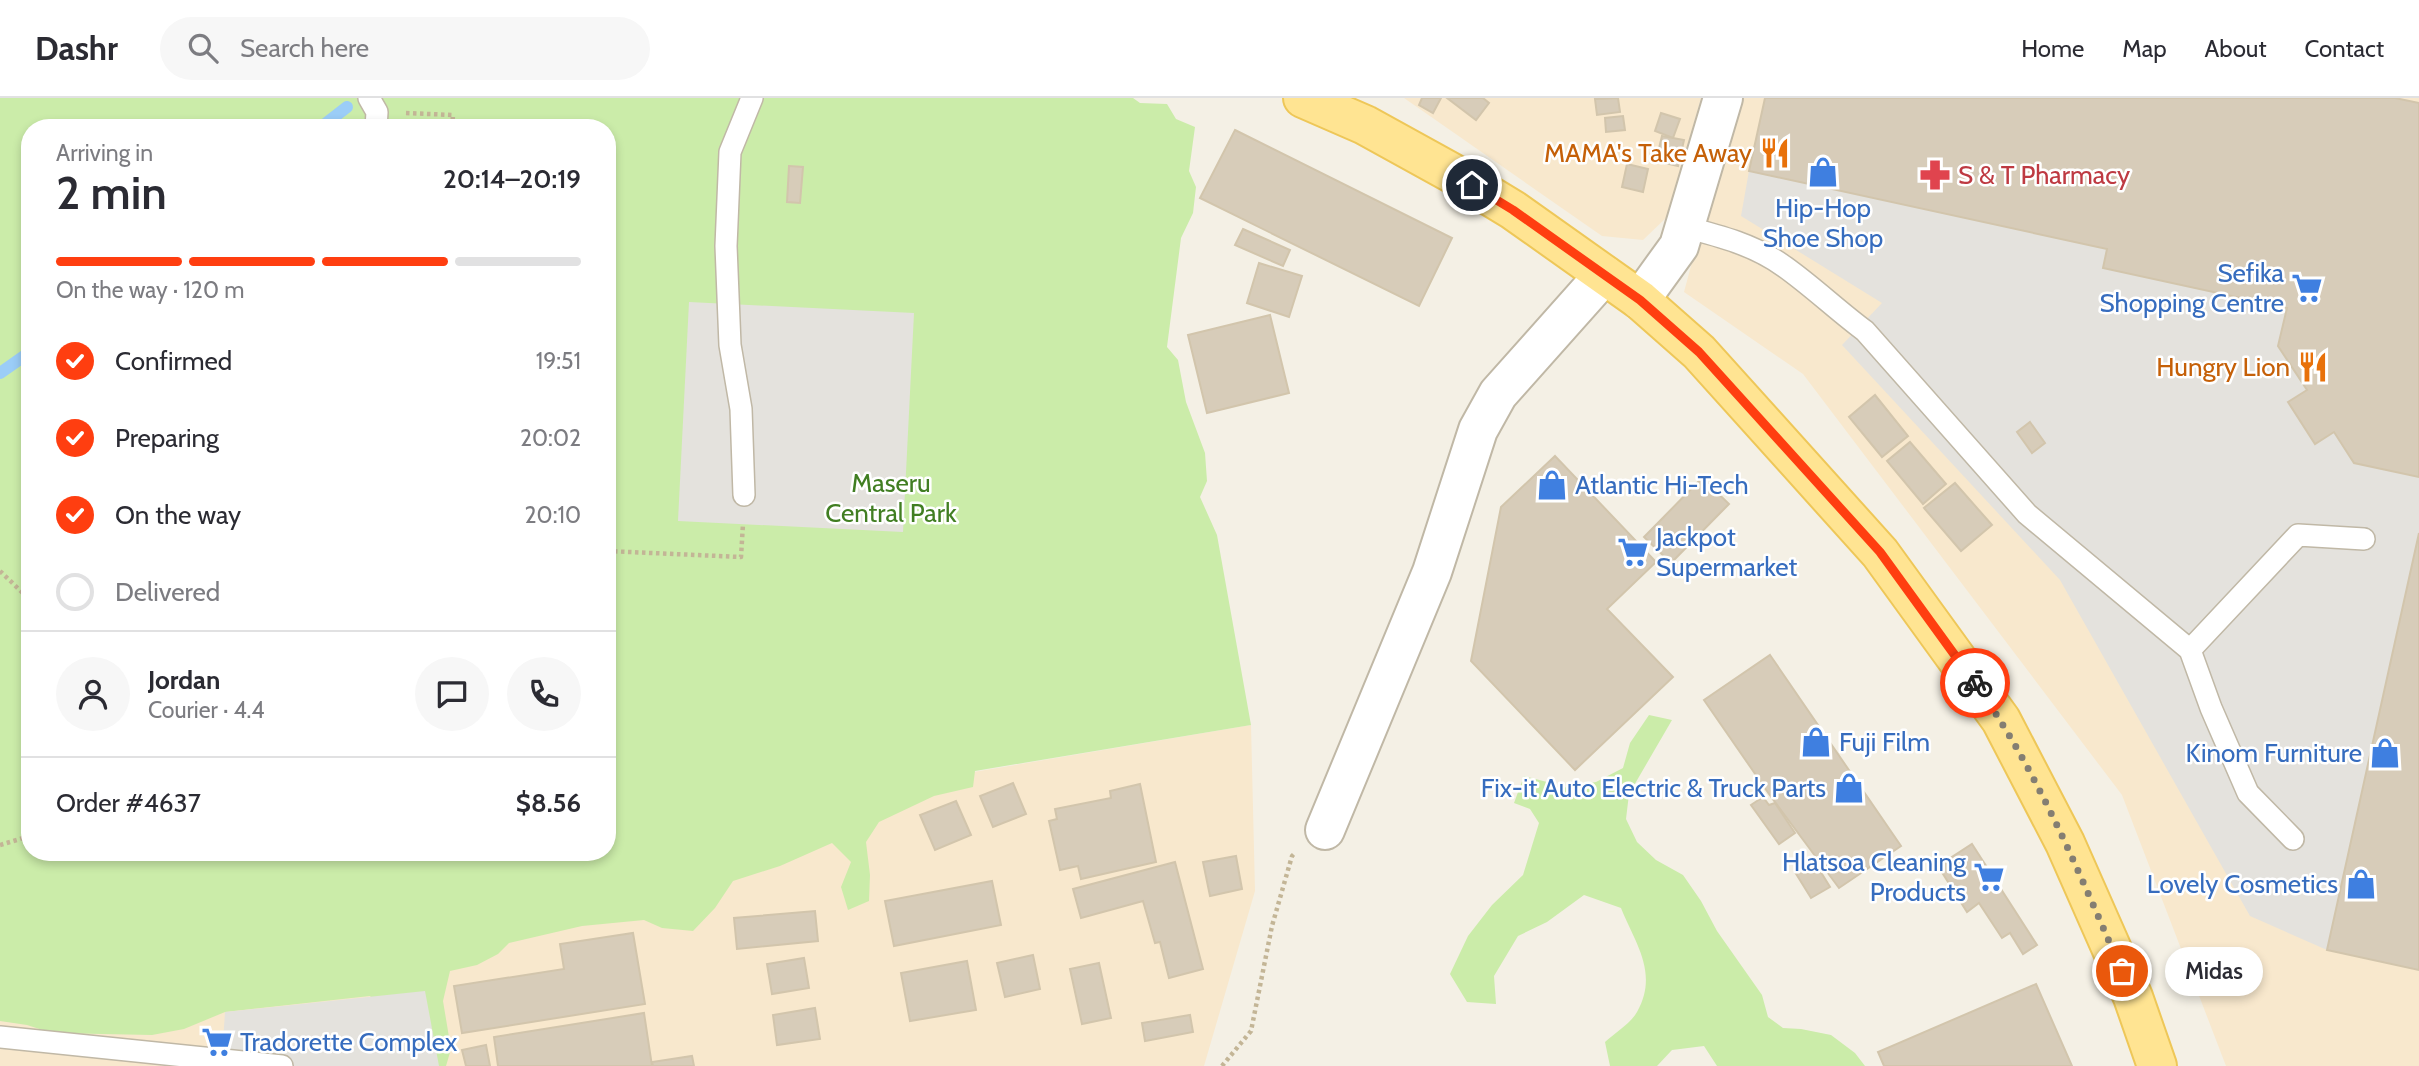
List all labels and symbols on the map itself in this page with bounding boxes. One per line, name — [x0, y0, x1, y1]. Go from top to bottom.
restaurant icon: MAMA's Take Away — [1758, 136, 1792, 170]
place label: MAMA's Take Away — [1544, 137, 1752, 169]
pin — [1442, 155, 1502, 215]
shop icon: Hip-Hop Shoe Shop — [1806, 155, 1840, 189]
pharmacy icon: S & T Pharmacy — [1918, 158, 1952, 192]
place label: S & T Pharmacy — [1958, 159, 2130, 191]
place label: Hip-Hop Shoe Shop — [1763, 192, 1883, 254]
place label: Sefika Shopping Centre — [2100, 257, 2285, 319]
supermarket icon: Sefika Shopping Centre — [2290, 271, 2324, 305]
restaurant icon: Hungry Lion — [2296, 350, 2330, 384]
place label: Hungry Lion — [2156, 351, 2290, 383]
park label: Maseru Central Park — [825, 467, 957, 529]
shop icon: Atlantic Hi-Tech — [1535, 468, 1569, 502]
place label: Atlantic Hi-Tech — [1575, 469, 1749, 501]
place label: Jackpot Supermarket — [1655, 521, 1798, 583]
supermarket icon: Jackpot Supermarket — [1616, 535, 1650, 569]
courier — [1940, 648, 2010, 718]
shop icon: Fuji Film — [1799, 725, 1833, 759]
place label: Fuji Film — [1839, 726, 1930, 758]
shop icon: Kinom Furniture — [2368, 736, 2402, 770]
place label: Kinom Furniture — [2186, 737, 2362, 769]
shop icon: Fix-it Auto Electric & Truck Parts — [1832, 771, 1866, 805]
place label: Fix-it Auto Electric & Truck Parts — [1481, 772, 1826, 804]
place label: Hlatsoa Cleaning Products — [1782, 846, 1967, 908]
supermarket icon: Hlatsoa Cleaning Products — [1972, 860, 2006, 894]
shop icon: Lovely Cosmetics — [2344, 867, 2378, 901]
place label: Lovely Cosmetics — [2147, 868, 2338, 900]
pin — [2092, 941, 2152, 1001]
callout: Midas — [2164, 946, 2262, 996]
supermarket icon: Tradorette Complex — [200, 1025, 234, 1059]
place label: Tradorette Complex — [240, 1026, 458, 1058]

